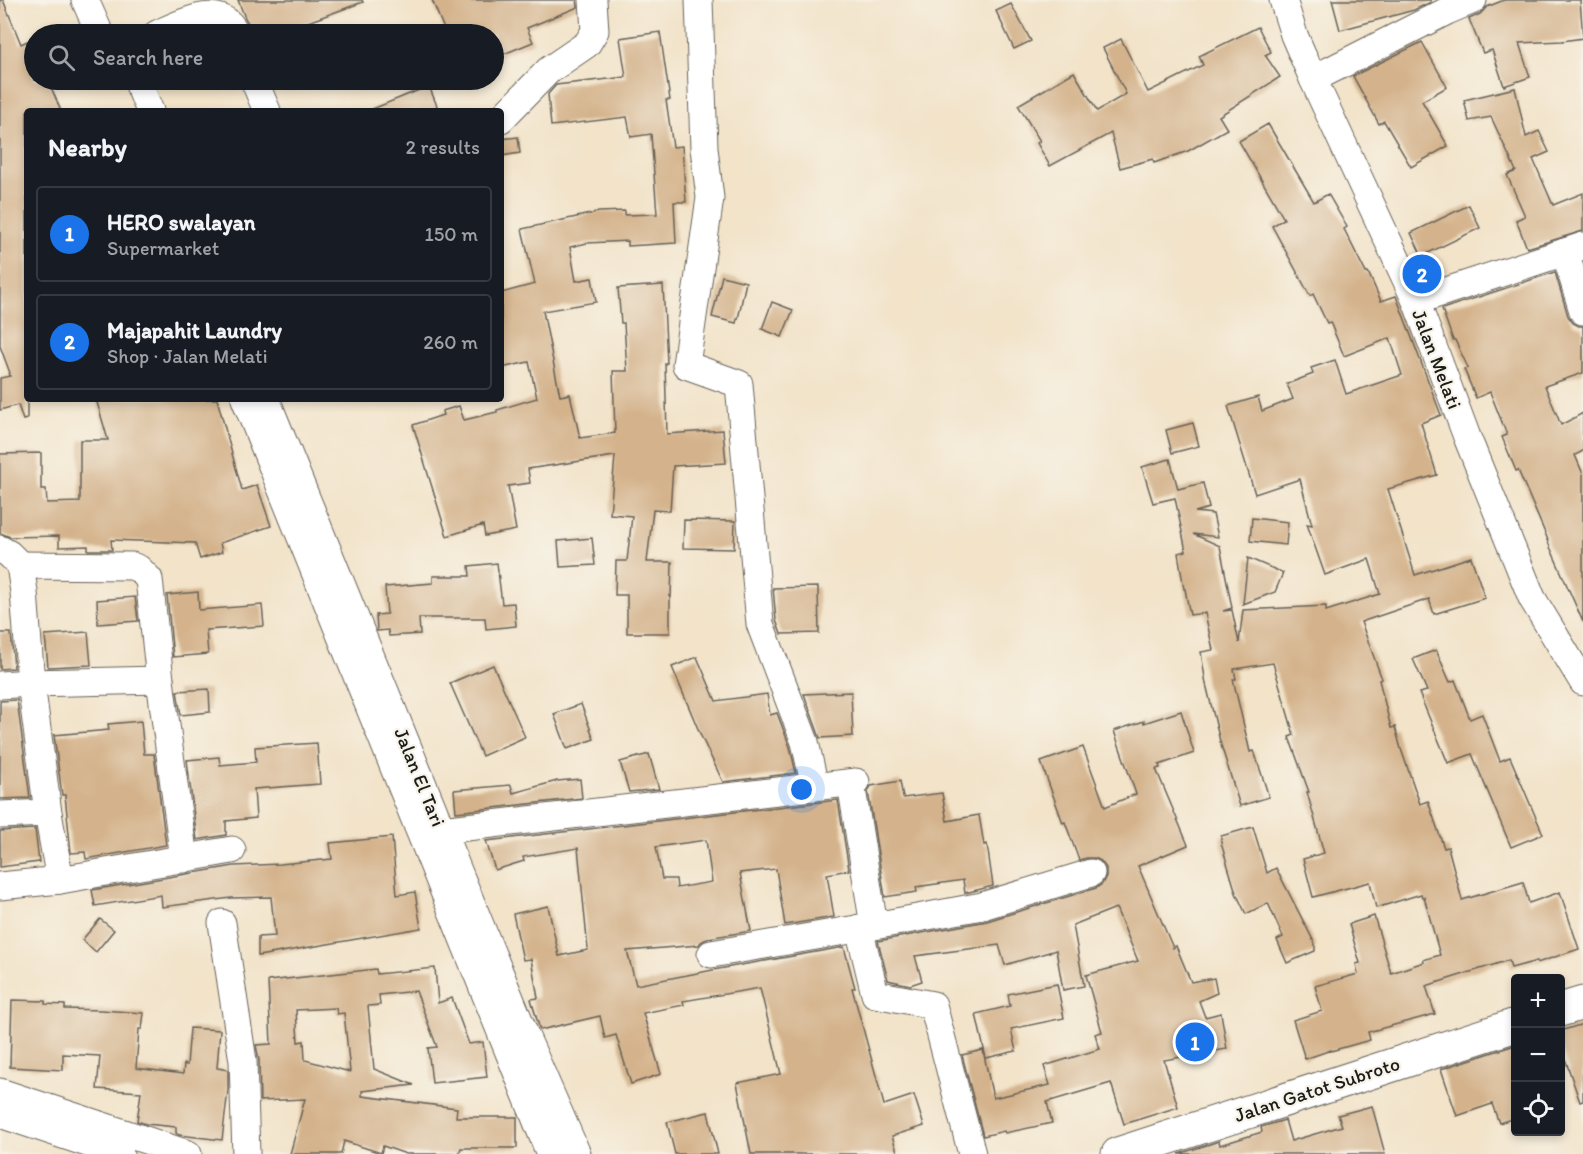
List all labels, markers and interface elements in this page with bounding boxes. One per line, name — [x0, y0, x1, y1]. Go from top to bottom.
search box — [24, 24, 504, 90]
icon: search — [45, 41, 78, 74]
text: Search here — [93, 44, 203, 71]
text: Nearby — [48, 131, 127, 163]
text: 2 results — [406, 135, 480, 159]
text: HERO swalayan — [107, 209, 256, 236]
text: 1 — [65, 222, 74, 246]
text: 150 m — [425, 222, 478, 246]
text: Supermarket — [107, 236, 219, 260]
pin: 2 — [1402, 252, 1442, 296]
street label: Jalan Melati — [1407, 306, 1467, 412]
text: Majapahit Laundry — [107, 317, 282, 344]
text: 2 — [64, 330, 75, 354]
text: 260 m — [423, 330, 478, 354]
text: Shop · Jalan Melati — [107, 344, 268, 368]
street label: Jalan El Tari — [389, 724, 451, 830]
your location — [787, 775, 816, 804]
map controls — [1511, 974, 1565, 1136]
button: + — [1511, 974, 1565, 1028]
pin: 1 — [1176, 1020, 1214, 1064]
button: − — [1511, 1028, 1565, 1082]
street label: Jalan Gatot Subroto — [1231, 1051, 1403, 1127]
button: locate — [1511, 1082, 1565, 1136]

